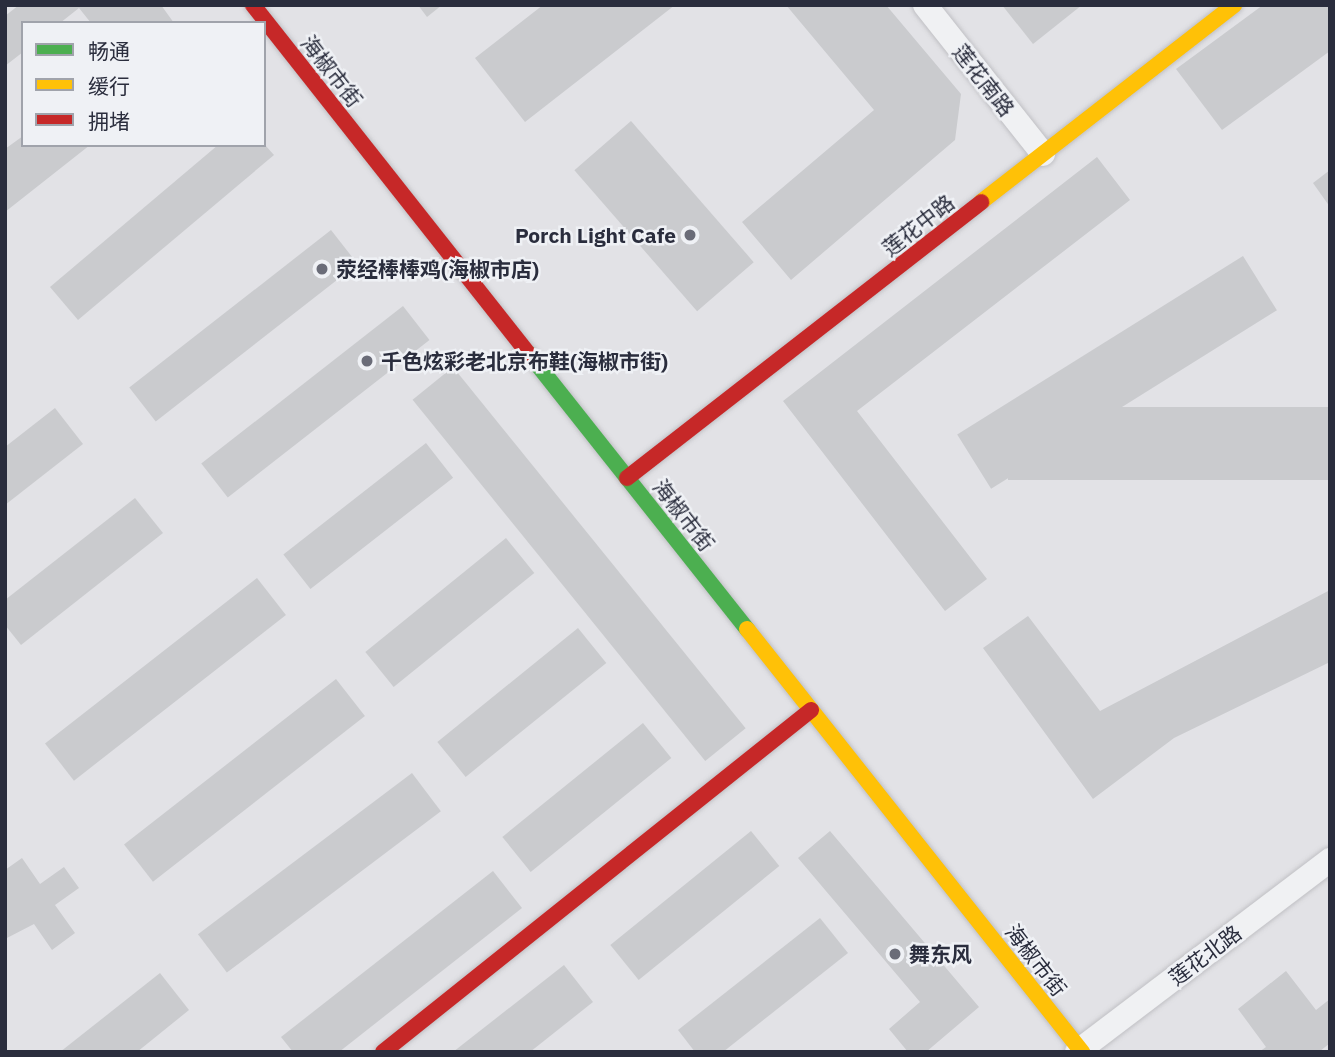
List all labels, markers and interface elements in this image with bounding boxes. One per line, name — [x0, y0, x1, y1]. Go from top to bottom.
legend — [21, 21, 266, 147]
street label: 海椒市街 — [296, 30, 368, 112]
text: 畅通 — [88, 37, 130, 65]
street label: 莲花南路 — [948, 39, 1020, 121]
text: 缓行 — [88, 72, 130, 100]
text: 拥堵 — [88, 107, 130, 135]
street label: 莲花中路 — [877, 189, 959, 261]
place label: Porch Light Cafe — [515, 222, 676, 248]
marker: Porch Light Cafe — [682, 227, 698, 243]
place label: 荥经棒棒鸡(海椒市店) — [336, 256, 539, 282]
marker: 荥经棒棒鸡(海椒市店) — [314, 261, 330, 277]
place label: 千色炫彩老北京布鞋(海椒市街) — [381, 348, 668, 374]
marker: 千色炫彩老北京布鞋(海椒市街) — [359, 353, 375, 369]
street label: 海椒市街 — [648, 474, 720, 556]
street label: 海椒市街 — [1000, 919, 1072, 1001]
street label: 莲花北路 — [1164, 920, 1246, 990]
place label: 舞东风 — [909, 941, 972, 967]
marker: 舞东风 — [887, 946, 903, 962]

